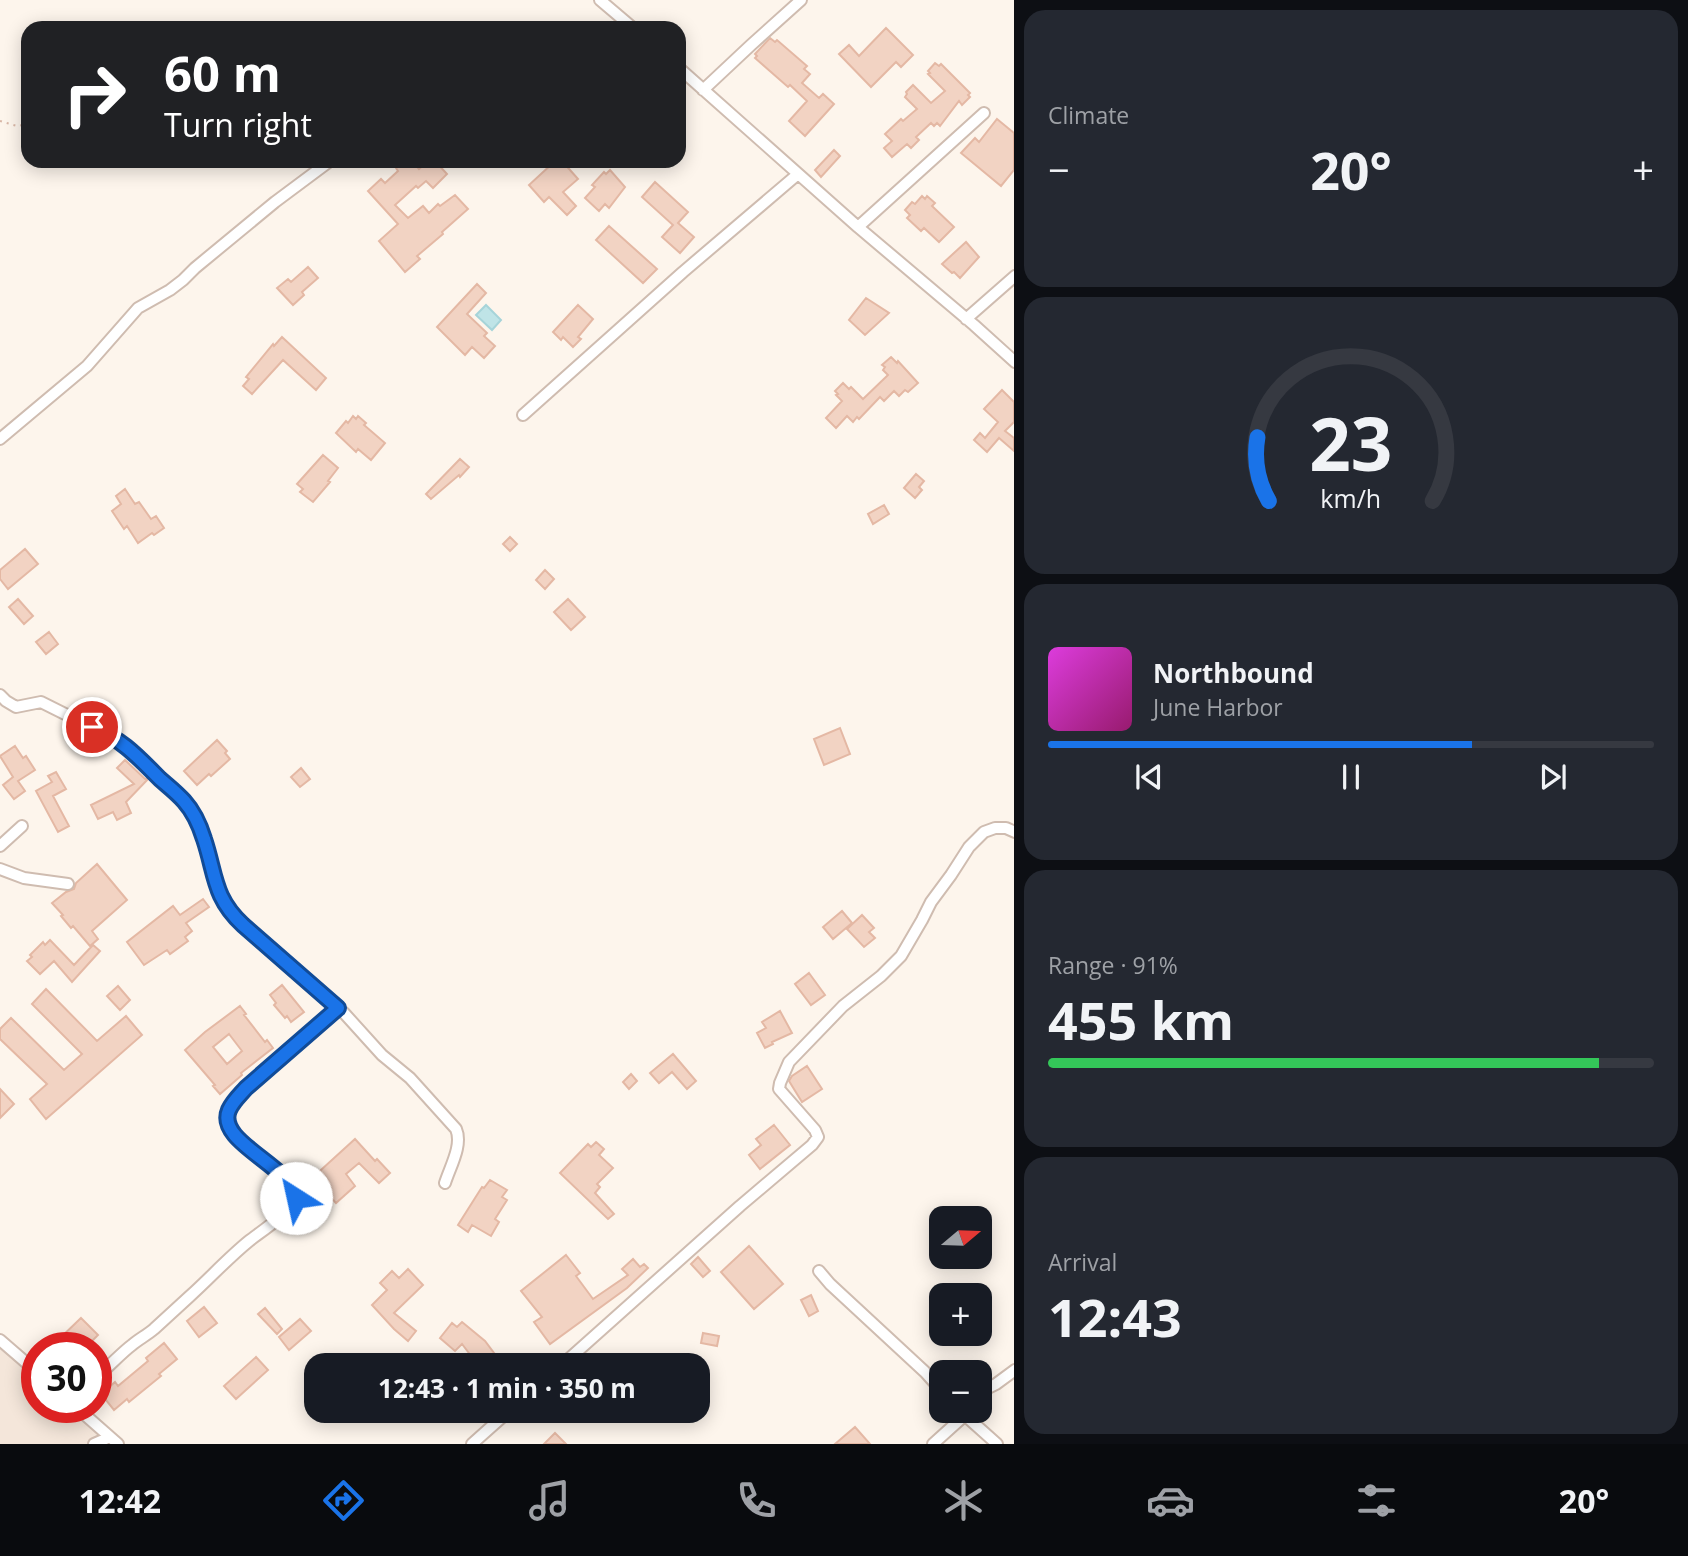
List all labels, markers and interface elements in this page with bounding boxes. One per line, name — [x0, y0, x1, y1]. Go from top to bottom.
text: 60 m — [164, 40, 281, 106]
icon: right — [49, 49, 140, 140]
text: Climate — [1048, 99, 1129, 131]
text: Turn right — [164, 103, 312, 146]
text: 20° — [1310, 134, 1392, 205]
text: − — [1048, 143, 1070, 195]
text: + — [1632, 143, 1654, 195]
text: 23 — [1309, 394, 1393, 493]
text: km/h — [1321, 481, 1381, 515]
text: Northbound — [1153, 655, 1314, 691]
text: June Harbor — [1153, 691, 1283, 723]
pin — [62, 697, 122, 757]
icon: arrive — [73, 708, 111, 746]
icon: previous — [1130, 758, 1168, 796]
icon: pause — [1332, 758, 1370, 796]
icon: next — [1534, 758, 1572, 796]
text: Range · 91% — [1048, 949, 1178, 981]
text: 455 km — [1048, 984, 1234, 1055]
position arrow — [259, 1161, 333, 1235]
north arrow — [929, 1206, 992, 1269]
map controls — [929, 1206, 992, 1423]
text: Arrival — [1048, 1246, 1117, 1278]
text: 12:43 — [1048, 1281, 1182, 1352]
button: + — [929, 1283, 992, 1346]
speed limit sign: 30 — [21, 1332, 112, 1423]
button: − — [929, 1360, 992, 1423]
text: 12:43 · 1 min · 350 m — [378, 1370, 636, 1406]
icon: directions — [319, 1476, 368, 1525]
icon: music — [525, 1476, 574, 1525]
icon: phone — [732, 1476, 781, 1525]
icon: climate — [939, 1476, 988, 1525]
icon: car — [1146, 1476, 1195, 1525]
icon: filters — [1352, 1476, 1401, 1525]
text: 12:42 — [79, 1479, 161, 1522]
text: 20° — [1559, 1479, 1609, 1522]

